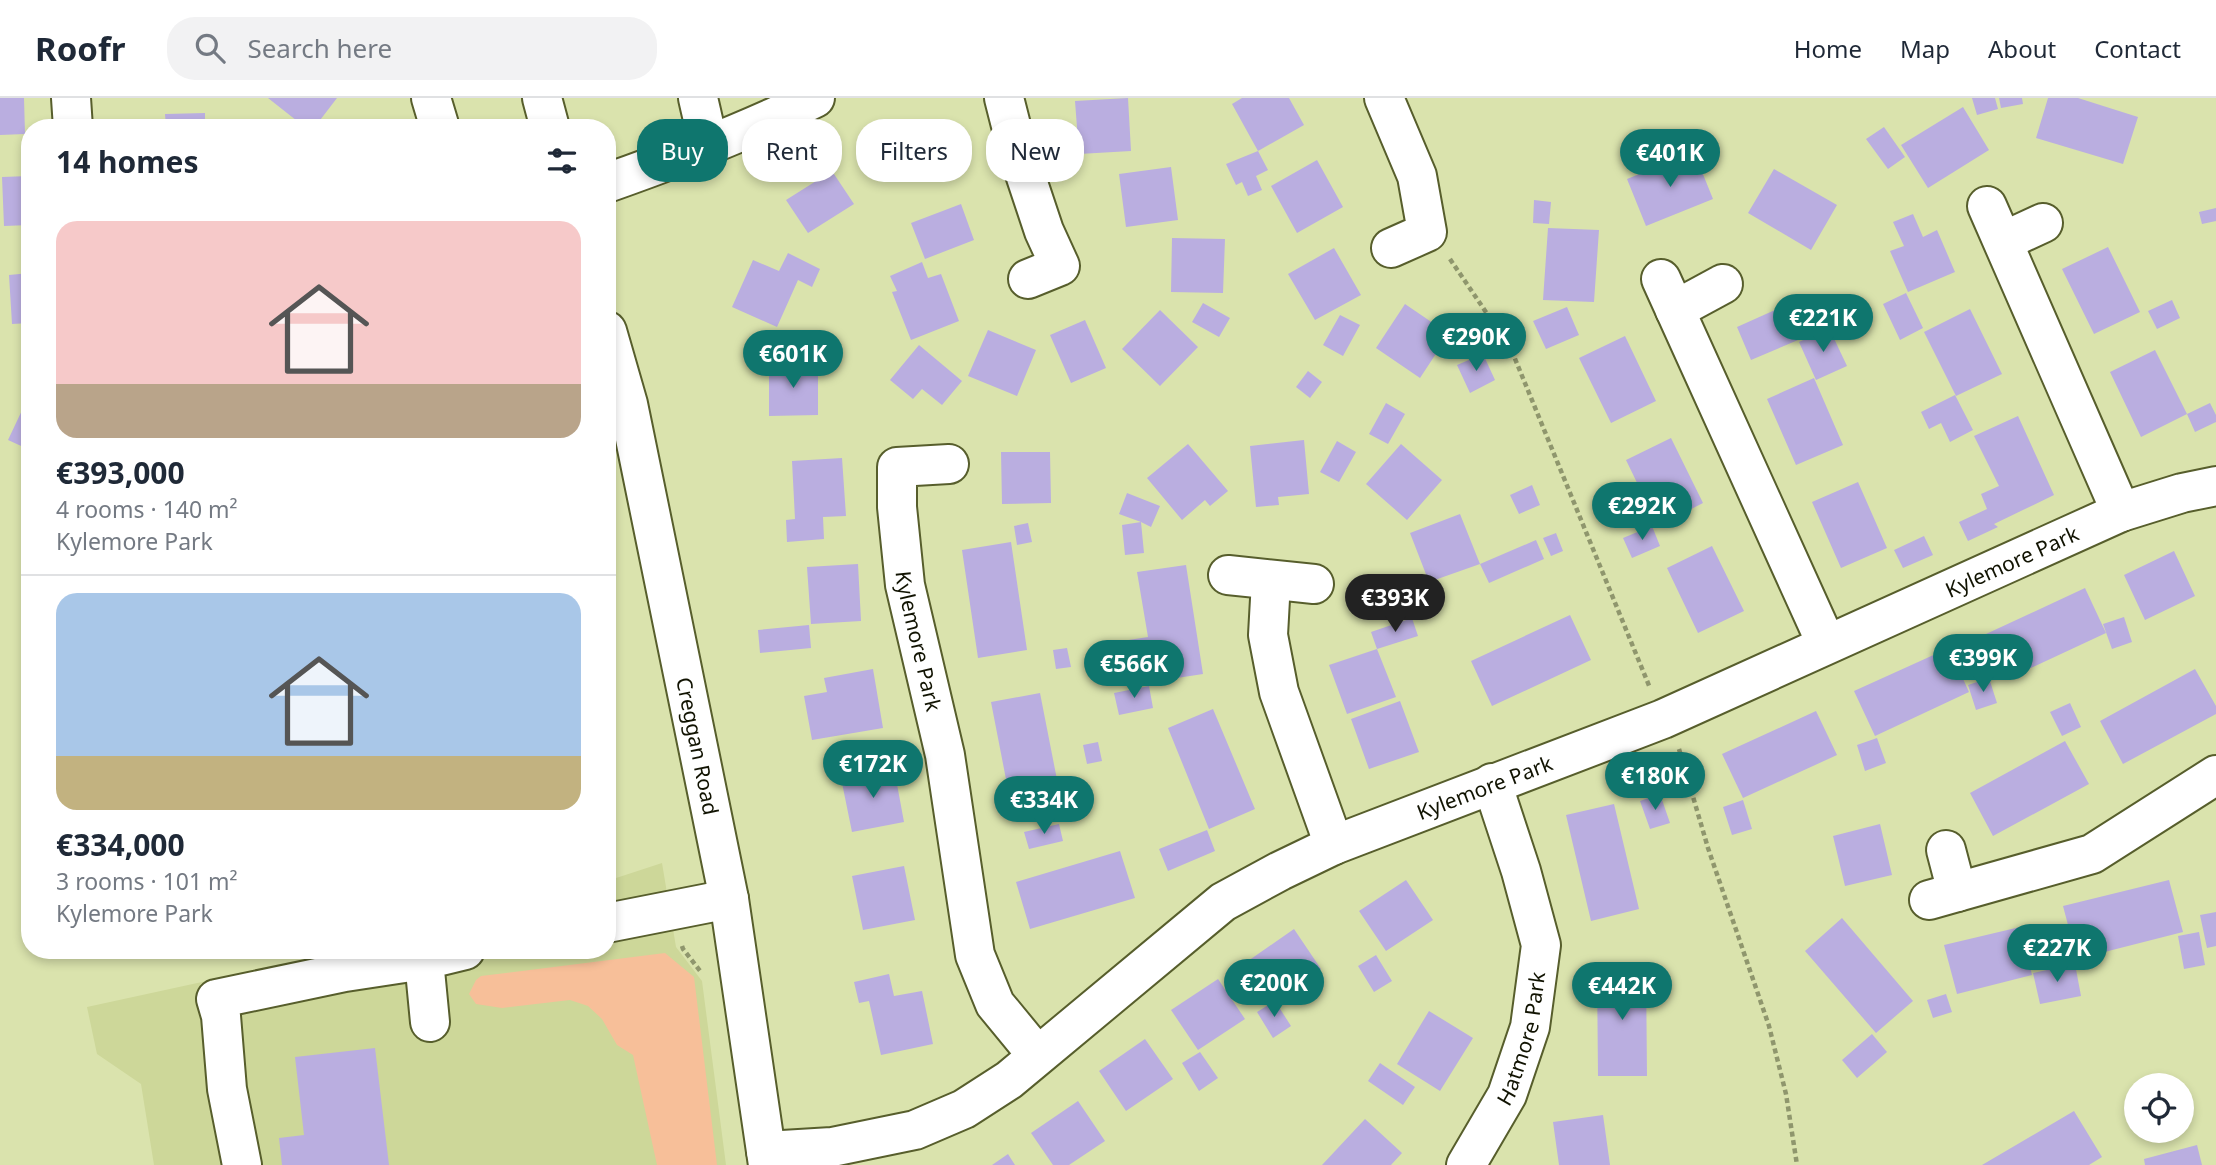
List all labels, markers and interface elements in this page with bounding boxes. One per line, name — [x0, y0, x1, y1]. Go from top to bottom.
search box — [167, 17, 657, 80]
text: Roofr — [35, 26, 125, 71]
icon: search — [191, 29, 229, 67]
text: Search here — [247, 30, 392, 66]
text: Home — [1794, 32, 1862, 65]
text: Map — [1900, 32, 1950, 65]
text: About — [1988, 32, 2056, 65]
text: Contact — [2094, 32, 2181, 65]
chip: Buy — [637, 119, 728, 182]
chip: Rent — [742, 119, 842, 182]
chip: Filters — [856, 119, 972, 182]
chip: New — [986, 119, 1084, 182]
pin: €401K — [1621, 130, 1719, 189]
text: €401K — [1636, 136, 1704, 168]
text: 14 homes — [56, 141, 199, 182]
icon: filters — [543, 142, 581, 180]
icon: home — [256, 266, 382, 392]
pin: €221K — [1774, 294, 1872, 354]
text: €221K — [1789, 301, 1857, 333]
pin: €290K — [1427, 314, 1525, 373]
text: €290K — [1442, 320, 1510, 352]
pin: €601K — [744, 330, 842, 390]
text: €601K — [759, 337, 827, 369]
text: €393,000 — [56, 452, 185, 493]
pin: €292K — [1593, 482, 1691, 542]
text: €292K — [1608, 489, 1676, 521]
text: 4 rooms · 140 m² — [56, 493, 238, 525]
street label: Kylemore Park — [1941, 519, 2084, 604]
text: Kylemore Park — [56, 525, 213, 557]
street label: Kylemore Park — [890, 569, 948, 715]
pin: €393K — [1346, 574, 1444, 634]
text: €393K — [1361, 581, 1429, 613]
pin: €399K — [1934, 634, 2032, 694]
icon: home — [256, 638, 382, 764]
pin: €566K — [1085, 640, 1183, 700]
text: €399K — [1949, 641, 2017, 673]
text: €566K — [1100, 647, 1168, 679]
street label: Creggan Road — [670, 675, 725, 817]
pin: €172K — [824, 740, 922, 800]
text: €172K — [839, 747, 907, 779]
street label: Kylemore Park — [1413, 748, 1557, 826]
pin: €180K — [1606, 752, 1704, 812]
text: €180K — [1621, 759, 1689, 791]
pin: €334K — [995, 776, 1093, 836]
text: €334K — [1010, 783, 1078, 815]
text: €334,000 — [56, 824, 185, 865]
text: 3 rooms · 101 m² — [56, 865, 238, 897]
text: Kylemore Park — [56, 897, 213, 929]
pin: €227K — [2008, 924, 2106, 984]
text: €227K — [2023, 931, 2091, 963]
pin: €200K — [1225, 960, 1323, 1019]
pin: €442K — [1573, 962, 1671, 1022]
text: €200K — [1240, 966, 1308, 998]
street label: Hatmore Park — [1490, 969, 1551, 1111]
text: €442K — [1588, 969, 1656, 1001]
map controls — [2124, 1073, 2194, 1143]
button: locate — [2124, 1073, 2194, 1143]

